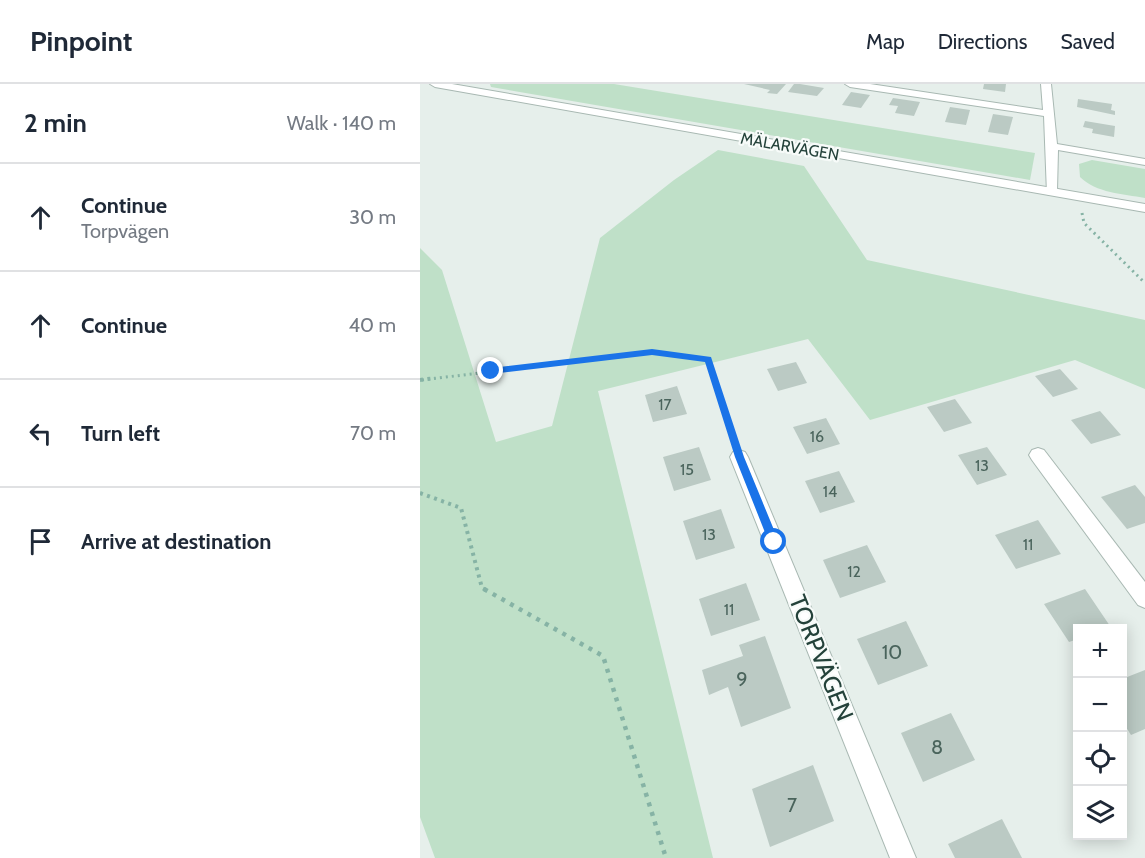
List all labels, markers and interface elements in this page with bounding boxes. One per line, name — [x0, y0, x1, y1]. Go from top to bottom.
text: Pinpoint — [30, 24, 132, 58]
text: Map — [866, 29, 905, 54]
text: Directions — [938, 29, 1027, 54]
text: Saved — [1060, 29, 1115, 54]
text: 2 min — [24, 107, 87, 139]
text: Walk · 140 m — [287, 111, 396, 135]
street label: MÄLARVÄGEN — [739, 128, 841, 165]
text: Continue — [81, 192, 167, 219]
icon: ahead — [24, 201, 57, 234]
text: 30 m — [349, 205, 396, 229]
text: Torpvägen — [81, 219, 169, 243]
icon: ahead — [24, 309, 57, 342]
text: Continue — [81, 312, 167, 339]
text: 40 m — [348, 313, 396, 337]
route end — [477, 357, 503, 383]
house number: 17 — [658, 395, 672, 414]
icon: left — [24, 417, 57, 450]
text: Turn left — [81, 420, 160, 447]
text: 70 m — [350, 421, 396, 445]
house number: 16 — [810, 427, 824, 446]
house number: 13 — [975, 456, 989, 475]
house number: 15 — [680, 460, 694, 479]
house number: 14 — [823, 482, 837, 501]
icon: arrive — [24, 525, 57, 558]
house number: 13 — [702, 525, 716, 544]
text: Arrive at destination — [81, 528, 271, 555]
route start — [760, 528, 786, 554]
house number: 11 — [1023, 535, 1033, 554]
house number: 12 — [847, 562, 861, 581]
street label: TORPVÄGEN — [783, 591, 860, 725]
house number: 11 — [724, 600, 734, 619]
map controls — [1073, 624, 1127, 840]
button: + — [1073, 624, 1127, 678]
house number: 10 — [882, 640, 902, 664]
house number: 9 — [736, 667, 748, 691]
button: − — [1073, 678, 1127, 732]
button: locate — [1073, 732, 1127, 786]
house number: 8 — [931, 735, 943, 759]
button: layers — [1073, 786, 1127, 840]
house number: 7 — [787, 793, 797, 817]

